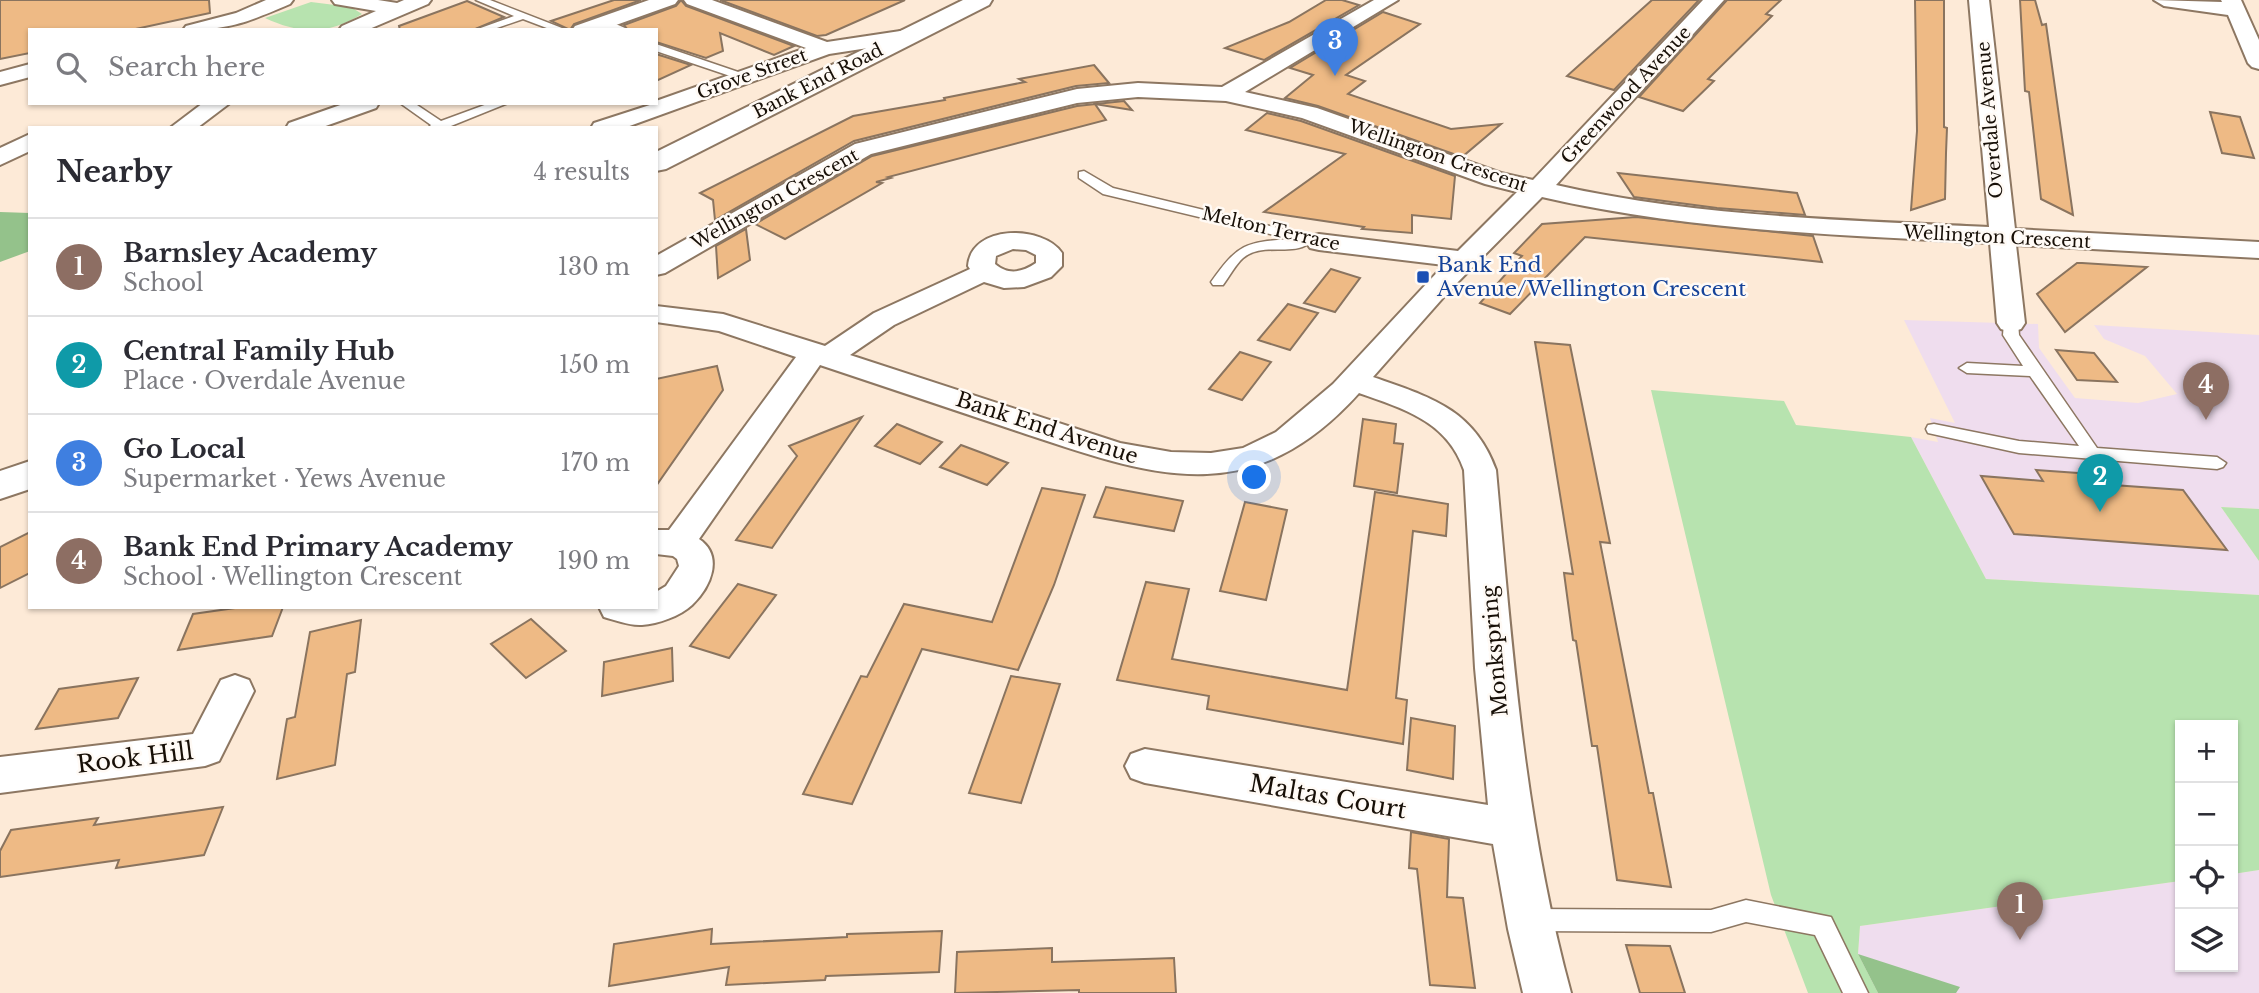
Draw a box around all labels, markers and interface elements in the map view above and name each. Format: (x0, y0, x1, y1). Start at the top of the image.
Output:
pin: 3 (1312, 18, 1358, 76)
street label: Greenwood Avenue (1556, 22, 1696, 168)
search box (28, 28, 658, 105)
street label: Bank End Road (749, 39, 887, 123)
street label: Overdale Avenue (1972, 41, 2008, 199)
street label: Grove Street (694, 44, 810, 104)
icon: search (52, 48, 90, 86)
text: Search here (108, 51, 265, 83)
street label: Wellington Crescent (1345, 115, 1531, 197)
street label: Wellington Crescent (687, 144, 863, 255)
text: Nearby (56, 153, 172, 190)
text: 4 results (534, 158, 630, 186)
street label: Melton Terrace (1200, 202, 1342, 256)
street label: Wellington Crescent (1902, 221, 2092, 253)
text: Barnsley Academy (123, 237, 377, 269)
place label: Bank End Avenue/Wellington Crescent (1436, 252, 1746, 302)
text: 1 (74, 253, 84, 281)
text: 130 m (558, 253, 630, 281)
text: School (123, 269, 204, 297)
marker: Bank End Avenue/Wellington Crescent (1415, 269, 1431, 285)
text: Central Family Hub (123, 335, 395, 367)
text: 2 (72, 351, 86, 379)
text: 150 m (559, 351, 630, 379)
pin: 4 (2183, 362, 2229, 420)
text: Place · Overdale Avenue (123, 367, 406, 395)
street label: Bank End Avenue (953, 386, 1141, 470)
text: Go Local (123, 433, 245, 465)
text: 3 (72, 449, 86, 477)
text: 170 m (560, 449, 630, 477)
pin: 2 (2077, 454, 2123, 512)
your location (1237, 460, 1271, 494)
text: Supermarket · Yews Avenue (123, 465, 446, 493)
text: Bank End Primary Academy (123, 531, 513, 563)
text: 4 (71, 547, 87, 575)
text: 190 m (557, 547, 630, 575)
text: School · Wellington Crescent (123, 563, 462, 591)
street label: Monkspring (1476, 584, 1514, 718)
map controls (2175, 720, 2238, 972)
button: + (2175, 720, 2238, 783)
street label: Rook Hill (75, 736, 195, 779)
street label: Maltas Court (1247, 768, 1409, 825)
button: − (2175, 783, 2238, 846)
button: locate (2175, 846, 2238, 909)
pin: 1 (1997, 882, 2043, 940)
button: layers (2175, 909, 2238, 972)

